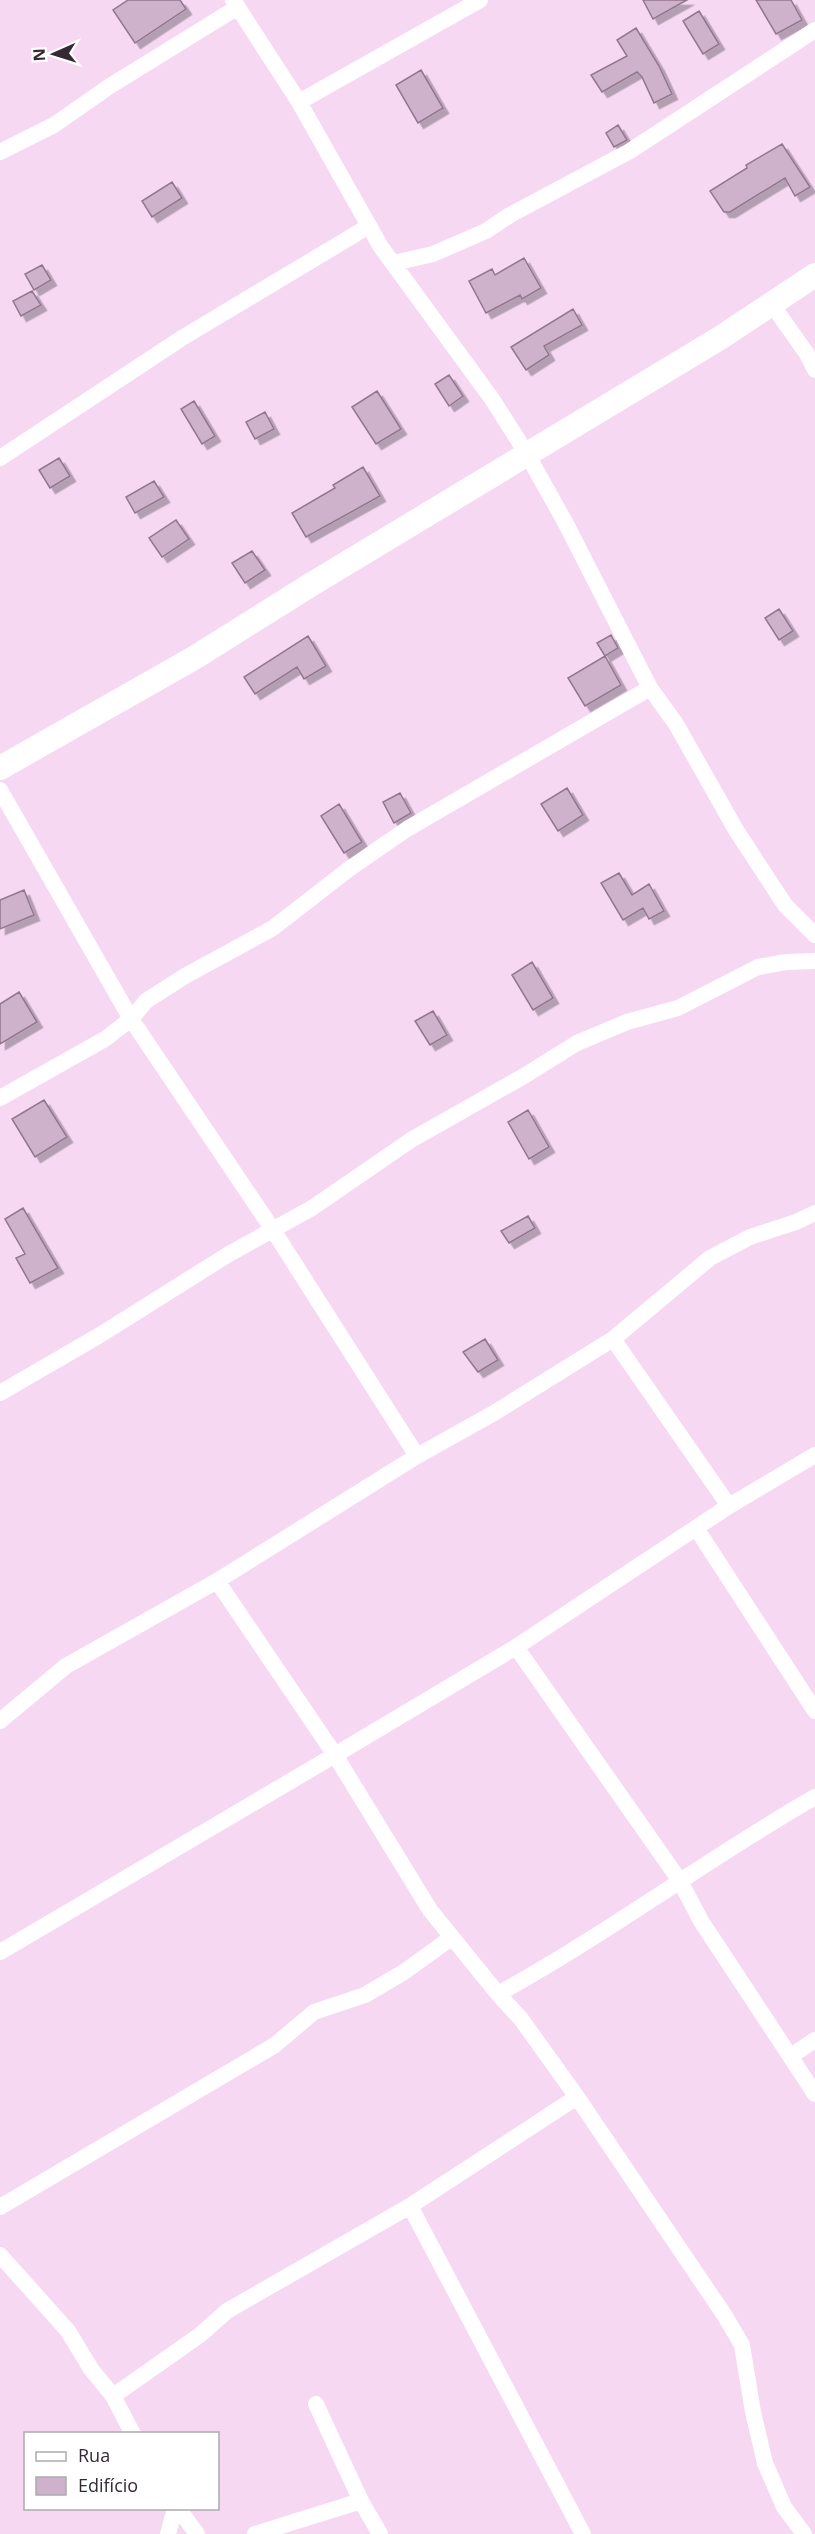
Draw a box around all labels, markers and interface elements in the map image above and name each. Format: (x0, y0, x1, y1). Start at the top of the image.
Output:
north arrow (24, 24, 84, 84)
text: N (28, 48, 50, 62)
legend (24, 2432, 219, 2510)
text: Rua (78, 2443, 110, 2467)
text: Edifício (78, 2473, 138, 2497)

